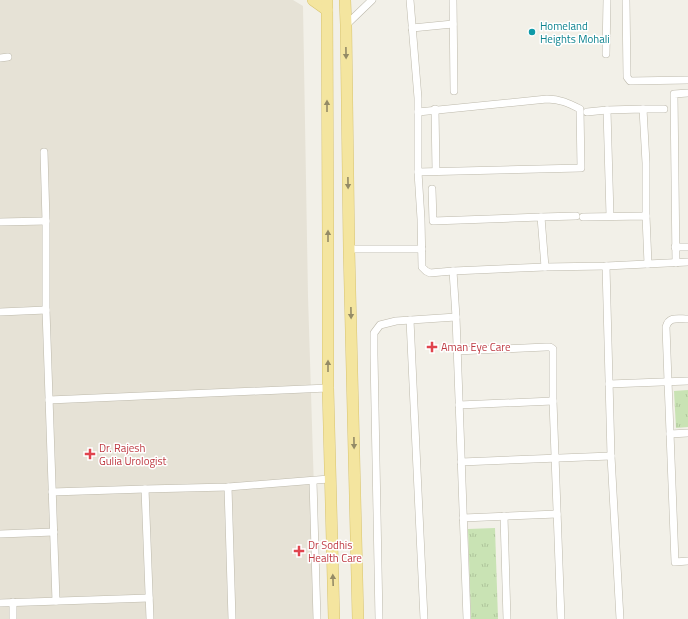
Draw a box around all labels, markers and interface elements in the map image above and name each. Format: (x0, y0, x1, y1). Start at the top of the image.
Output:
place label: Homeland Heights Mohali (540, 18, 610, 47)
marker: Homeland Heights Mohali (527, 27, 537, 37)
one-way arrow (343, 47, 350, 59)
one-way arrow (324, 99, 330, 112)
one-way arrow (345, 177, 352, 189)
one-way arrow (325, 229, 331, 242)
one-way arrow (348, 307, 354, 320)
place label: Aman Eye Care (441, 339, 511, 355)
marker: Aman Eye Care (426, 341, 438, 353)
one-way arrow (325, 359, 331, 372)
one-way arrow (351, 437, 357, 450)
place label: Dr. Rajesh Gulia Urologist (99, 440, 167, 469)
marker: Dr. Rajesh Gulia Urologist (84, 448, 96, 460)
place label: Dr Sodhis Health Care (308, 537, 362, 566)
marker: Dr Sodhis Health Care (293, 545, 305, 557)
one-way arrow (330, 573, 336, 586)

